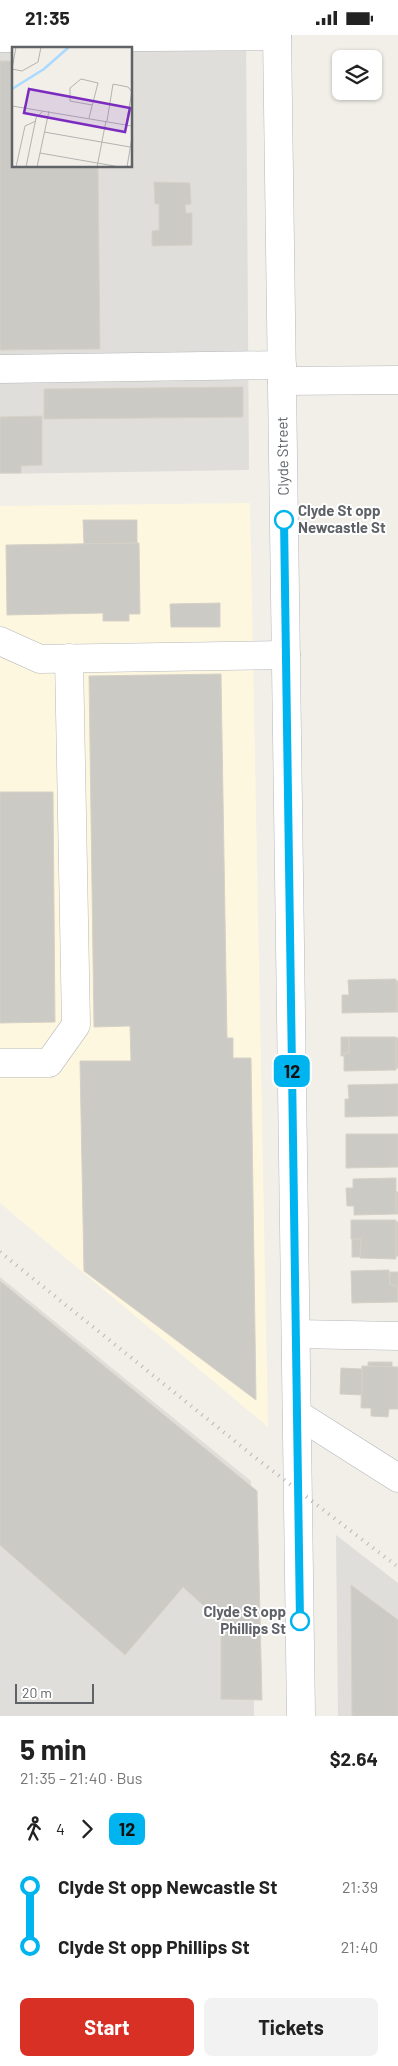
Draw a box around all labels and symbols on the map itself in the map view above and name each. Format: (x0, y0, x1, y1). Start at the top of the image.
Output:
inset map (12, 47, 132, 167)
street label: Clyde Street (272, 416, 292, 496)
place label: Clyde St opp Newcastle St (298, 501, 386, 536)
marker: Clyde St opp Newcastle St (274, 510, 294, 530)
line badge: 12 (270, 1055, 314, 1087)
place label: Clyde St opp Phillips St (203, 1602, 286, 1637)
marker: Clyde St opp Phillips St (290, 1611, 310, 1631)
scale bar (15, 1681, 94, 1704)

